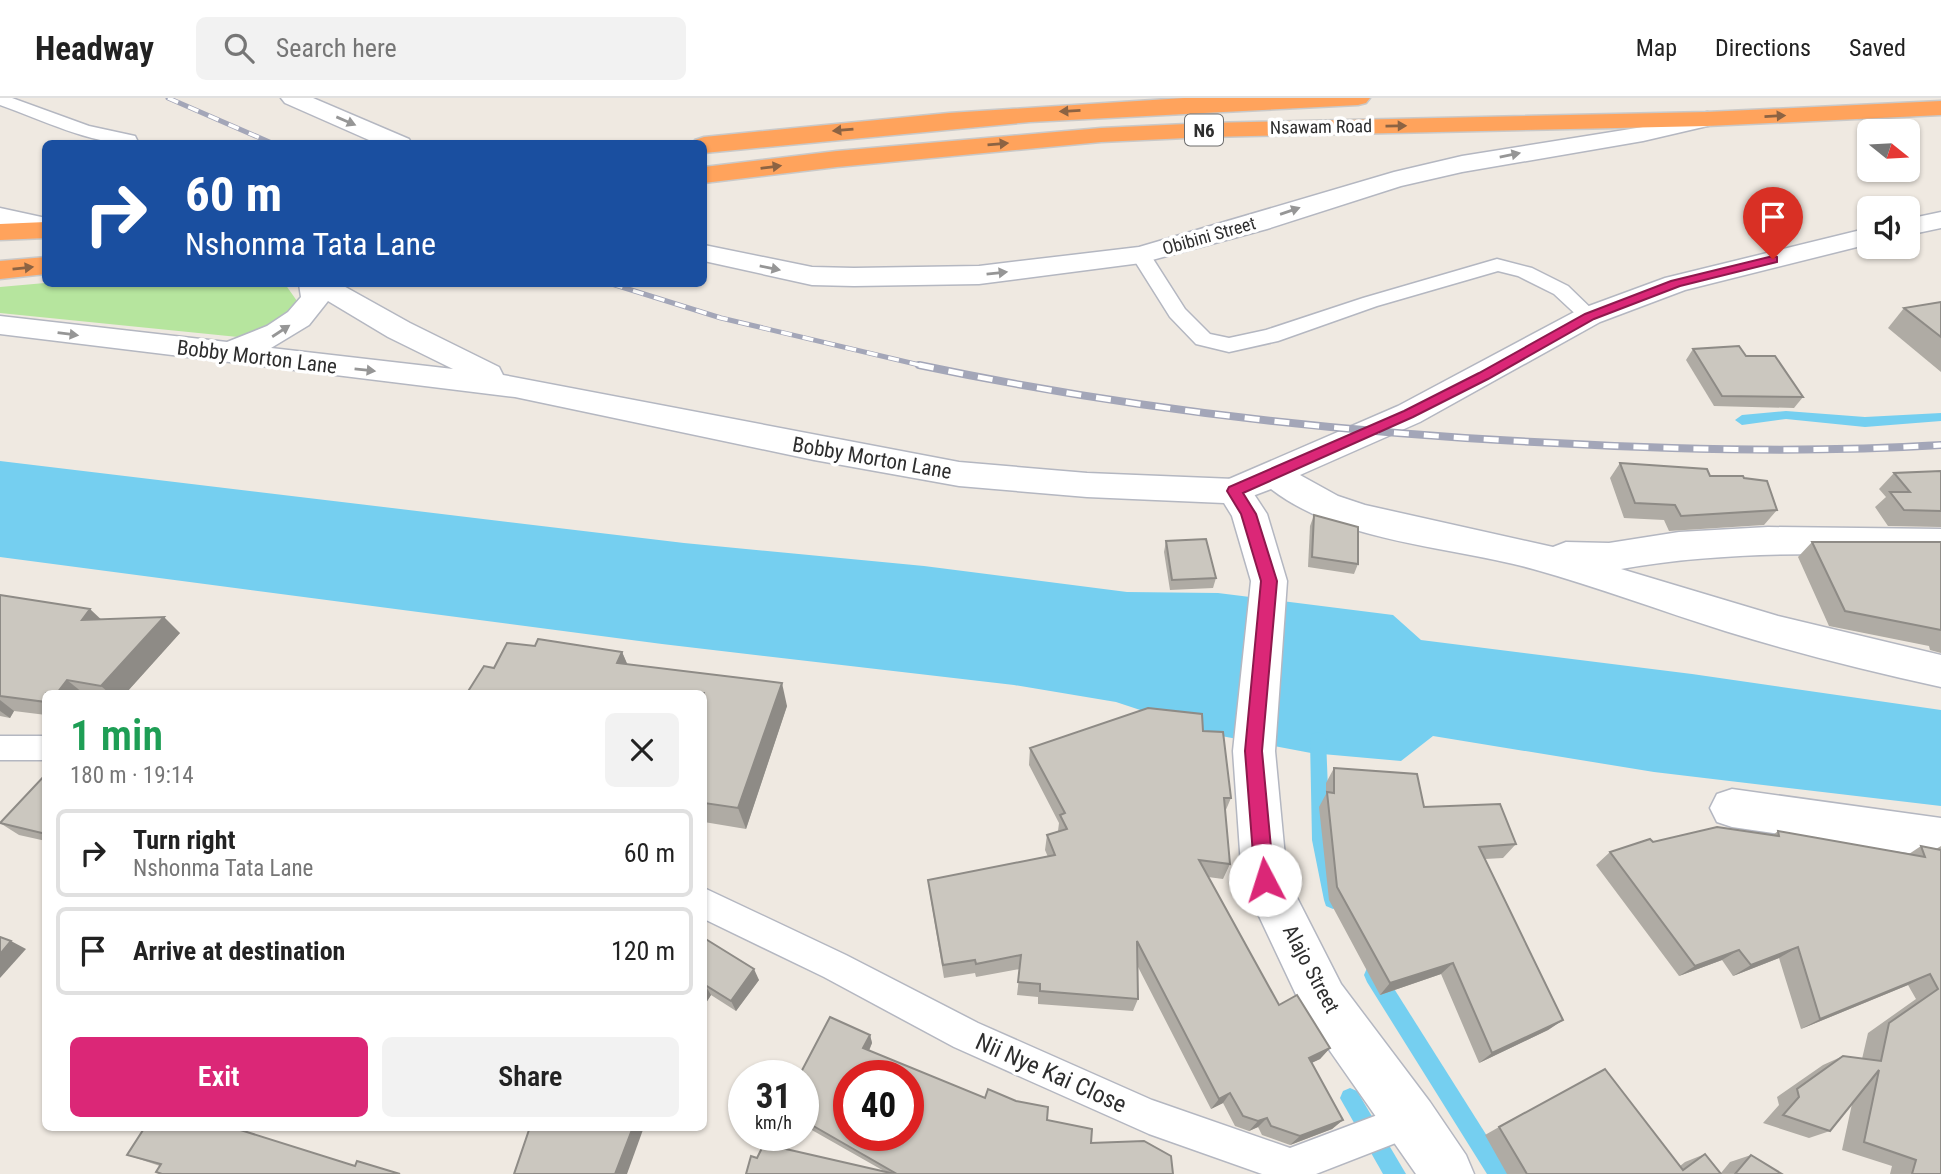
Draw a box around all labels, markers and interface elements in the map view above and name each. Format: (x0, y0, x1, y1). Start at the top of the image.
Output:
search box (196, 17, 686, 80)
text: Headway (35, 29, 154, 68)
icon: search (220, 29, 258, 67)
text: Search here (276, 33, 397, 63)
text: Map (1636, 34, 1677, 62)
text: Directions (1715, 34, 1811, 62)
text: Saved (1849, 34, 1906, 62)
one-way arrow (1059, 106, 1081, 117)
one-way arrow (1764, 110, 1786, 121)
road number: N6 (1185, 114, 1223, 146)
street label: Nsawam Road (1270, 115, 1372, 138)
one-way arrow (336, 116, 357, 127)
north arrow (1857, 119, 1920, 182)
map controls (1857, 119, 1920, 259)
one-way arrow (1385, 120, 1407, 131)
one-way arrow (832, 125, 854, 136)
one-way arrow (987, 138, 1009, 149)
one-way arrow (1499, 149, 1521, 160)
one-way arrow (760, 161, 782, 172)
text: 60 m (185, 166, 282, 223)
icon: right (70, 168, 161, 259)
pin (1743, 187, 1803, 259)
button: sound (1857, 196, 1920, 259)
icon: arrive (1754, 198, 1792, 236)
one-way arrow (1280, 206, 1301, 217)
street label: Obibini Street (1160, 212, 1258, 259)
text: Nshonma Tata Lane (185, 225, 436, 263)
one-way arrow (12, 262, 34, 273)
one-way arrow (759, 263, 781, 274)
one-way arrow (986, 267, 1008, 278)
one-way arrow (271, 324, 291, 337)
one-way arrow (57, 329, 79, 340)
street label: Bobby Morton Lane (176, 335, 339, 379)
one-way arrow (354, 365, 376, 376)
street label: Bobby Morton Lane (791, 432, 954, 484)
text: 1 min (70, 711, 163, 760)
button: close (605, 713, 679, 787)
text: 180 m · 19:14 (70, 762, 194, 789)
text: Turn right (133, 825, 235, 855)
icon: right (74, 834, 112, 872)
text: 60 m (624, 838, 675, 868)
position arrow (1228, 843, 1302, 917)
text: Nshonma Tata Lane (133, 855, 313, 882)
street label: Alajo Street (1278, 921, 1344, 1017)
icon: arrive (74, 932, 112, 970)
text: Arrive at destination (133, 936, 345, 966)
text: 120 m (611, 936, 675, 966)
street label: Nii Nye Kai Close (971, 1027, 1131, 1119)
button: Exit (70, 1037, 368, 1117)
button: Share (382, 1037, 679, 1117)
speed limit sign: 40 (833, 1060, 924, 1151)
text: 31 (756, 1076, 791, 1117)
text: km/h (755, 1112, 792, 1133)

